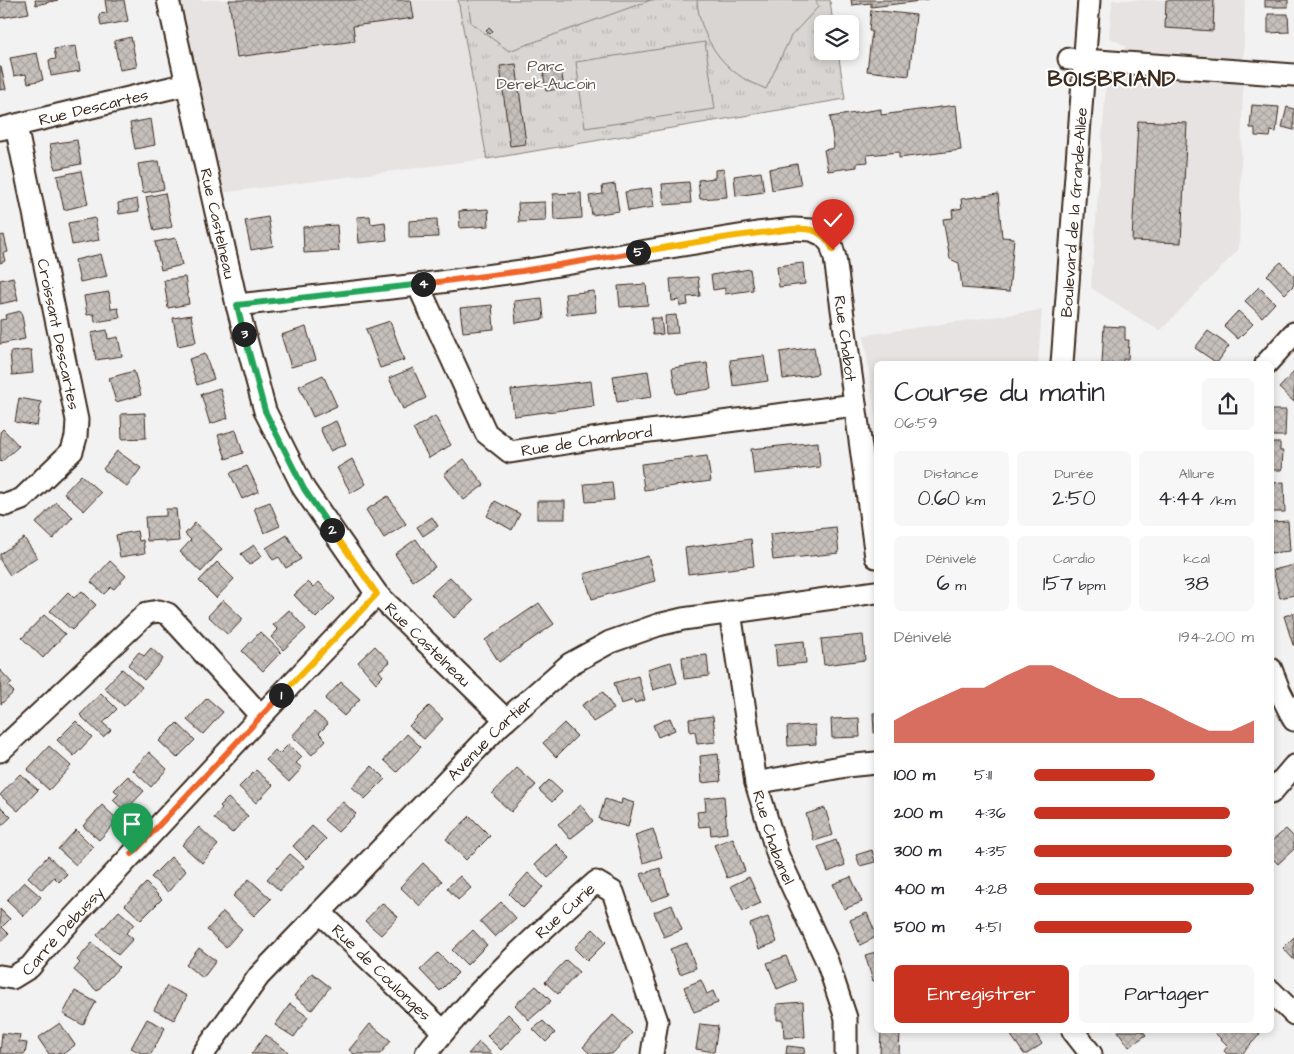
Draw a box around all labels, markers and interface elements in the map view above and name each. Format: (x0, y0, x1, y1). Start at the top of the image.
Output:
map controls (814, 15, 859, 60)
button: layers (814, 15, 859, 60)
park label: Parc Derek-Aucoin (496, 55, 596, 95)
district label: BOISBRIAND (1048, 65, 1177, 94)
street label: Rue Descartes (37, 84, 151, 131)
street label: Boulevard de la Grande-Allée (1055, 106, 1093, 318)
street label: Rue Castelneau (194, 166, 241, 281)
pin (812, 199, 854, 250)
icon: check (819, 206, 847, 234)
pin: 5 (626, 240, 650, 264)
text: 5 (634, 242, 643, 262)
street label: Croissant Descartes (31, 257, 85, 412)
pin: 4 (410, 272, 436, 296)
text: 4 (419, 274, 428, 294)
street label: Rue Chabot (828, 294, 862, 383)
pin: 3 (232, 322, 256, 346)
text: 3 (241, 324, 248, 344)
text: Course du matin (894, 373, 1105, 412)
button: share (1202, 378, 1254, 430)
text: 06:59 (894, 412, 937, 434)
street label: Rue de Chambord (519, 421, 654, 462)
text: Distance (924, 464, 979, 484)
text: Durée (1054, 464, 1094, 484)
text: Allure (1179, 464, 1215, 484)
text: 0.60 (917, 484, 960, 513)
text: 2:50 (1052, 484, 1096, 513)
text: 4:44 (1158, 484, 1204, 513)
text: km (960, 491, 985, 511)
text: /km (1204, 491, 1236, 511)
pin: 2 (320, 518, 344, 542)
text: 2 (328, 520, 337, 540)
text: Dénivelé (926, 549, 977, 569)
text: Cardio (1053, 549, 1095, 569)
text: kcal (1183, 549, 1210, 569)
text: 6 (936, 569, 950, 598)
text: 157 (1043, 569, 1073, 598)
text: 38 (1185, 569, 1209, 598)
text: m (950, 576, 966, 596)
text: bpm (1073, 576, 1105, 596)
street label: Rue Castelneau (380, 597, 475, 692)
text: Dénivelé (894, 626, 952, 648)
text: 194–200 m (1179, 626, 1254, 648)
pin: 1 (268, 682, 294, 708)
text: 1 (281, 685, 282, 705)
street label: Avenue Cartier (443, 691, 539, 786)
text: 100 m (894, 764, 935, 786)
text: 5:11 (974, 764, 992, 786)
street label: Rue Chabanel (747, 788, 800, 888)
text: 200 m (894, 802, 942, 824)
text: 4:36 (974, 802, 1006, 824)
pin (111, 803, 153, 854)
icon: arrive (118, 810, 146, 838)
text: 300 m (894, 840, 941, 862)
text: 4:35 (974, 840, 1007, 862)
street label: Rue Curie (530, 878, 600, 944)
text: 400 m (894, 878, 944, 900)
text: 4:28 (974, 878, 1007, 900)
street label: Carré Debussy (18, 882, 110, 981)
text: 500 m (894, 916, 944, 938)
text: 4:51 (974, 916, 1001, 938)
street label: Rue de Coulonges (326, 919, 436, 1026)
button: Enregistrer (894, 965, 1069, 1023)
button: Partager (1079, 965, 1254, 1023)

